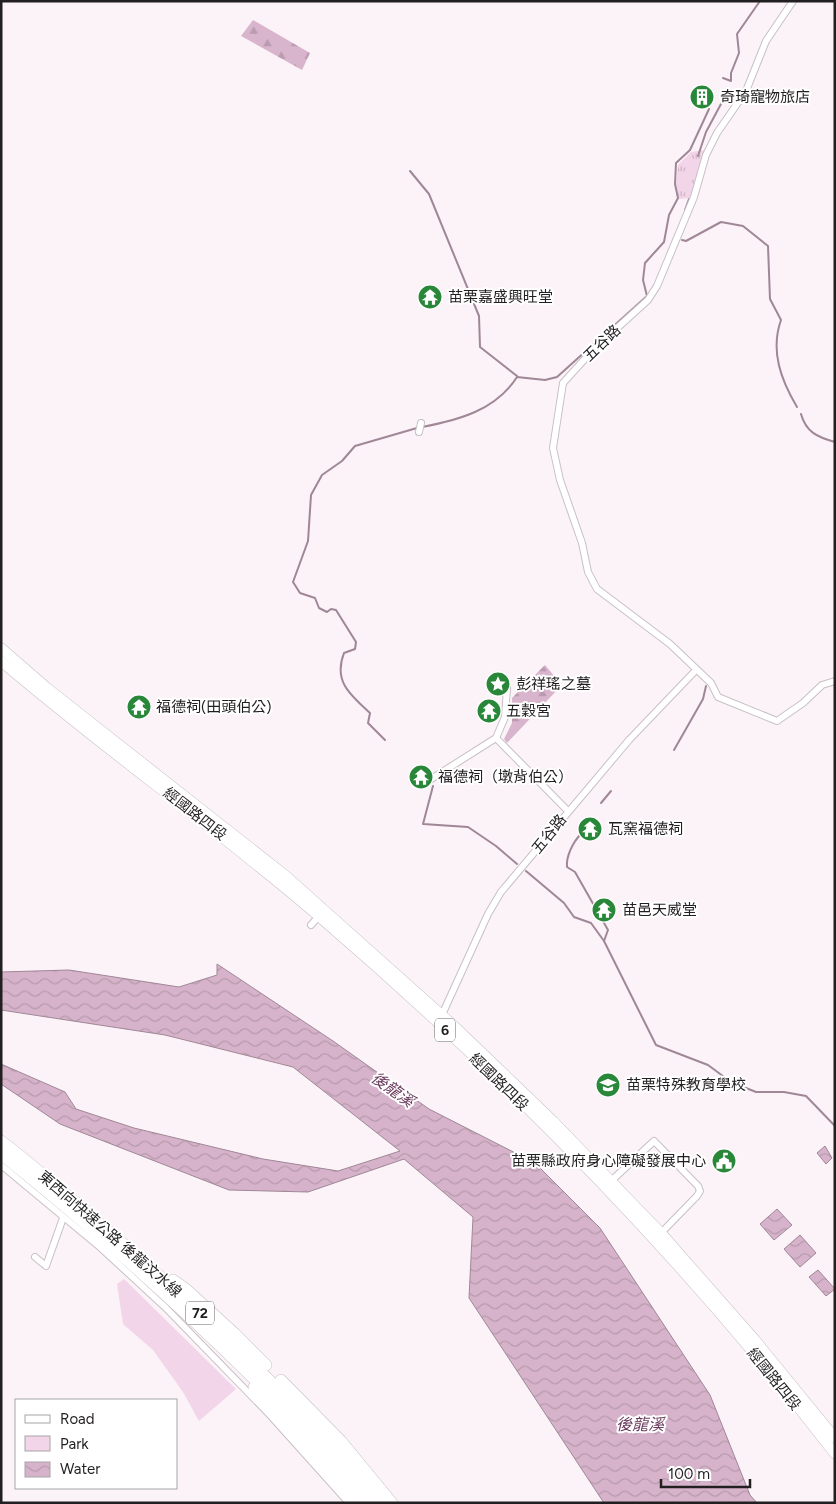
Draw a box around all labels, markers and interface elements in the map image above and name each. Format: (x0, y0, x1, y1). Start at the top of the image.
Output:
building icon: 奇琦寵物旅店 (689, 84, 715, 110)
place label: 奇琦寵物旅店 (720, 88, 810, 106)
temple icon: 苗栗嘉盛興旺堂 (417, 284, 443, 310)
place label: 苗栗嘉盛興旺堂 (448, 288, 553, 306)
street label: 五谷路 (580, 321, 624, 365)
place icon: 彭祥瑤之墓 (485, 671, 511, 697)
place label: 彭祥瑤之墓 (516, 675, 591, 693)
temple icon: 福德祠(田頭伯公) (126, 694, 152, 720)
place label: 福德祠(田頭伯公) (156, 698, 272, 716)
temple icon: 五穀宮 (476, 698, 502, 724)
place label: 五穀宮 (506, 702, 551, 720)
temple icon: 福德祠（墩背伯公） (408, 764, 434, 790)
place label: 福德祠（墩背伯公） (438, 768, 573, 786)
street label: 經國路四段 (160, 784, 230, 844)
street label: 五谷路 (528, 811, 570, 857)
temple icon: 瓦窯福德祠 (577, 816, 603, 842)
place label: 瓦窯福德祠 (608, 820, 683, 838)
temple icon: 苗邑天威堂 (591, 897, 617, 923)
place label: 苗邑天威堂 (622, 901, 697, 919)
road number: 6 (435, 1018, 455, 1042)
street label: 經國路四段 (466, 1049, 532, 1115)
water label: 後龍溪 (368, 1068, 419, 1112)
school or university icon: 苗栗特殊教育學校 (595, 1072, 621, 1098)
place label: 苗栗特殊教育學校 (626, 1076, 746, 1094)
public building icon: 苗栗縣政府身心障礙發展中心 (711, 1148, 737, 1174)
place label: 苗栗縣政府身心障礙發展中心 (511, 1152, 706, 1170)
street label: 東西向快速公路 後龍汶水線 (35, 1167, 185, 1301)
road number: 72 (186, 1302, 214, 1325)
street label: 經國路四段 (743, 1344, 805, 1414)
legend (15, 1399, 178, 1489)
text: Road (60, 1410, 95, 1428)
water label: 後龍溪 (616, 1415, 666, 1434)
text: Park (60, 1435, 89, 1453)
scale bar (661, 1456, 750, 1488)
text: Water (60, 1460, 100, 1478)
text: 100 m (668, 1465, 710, 1483)

